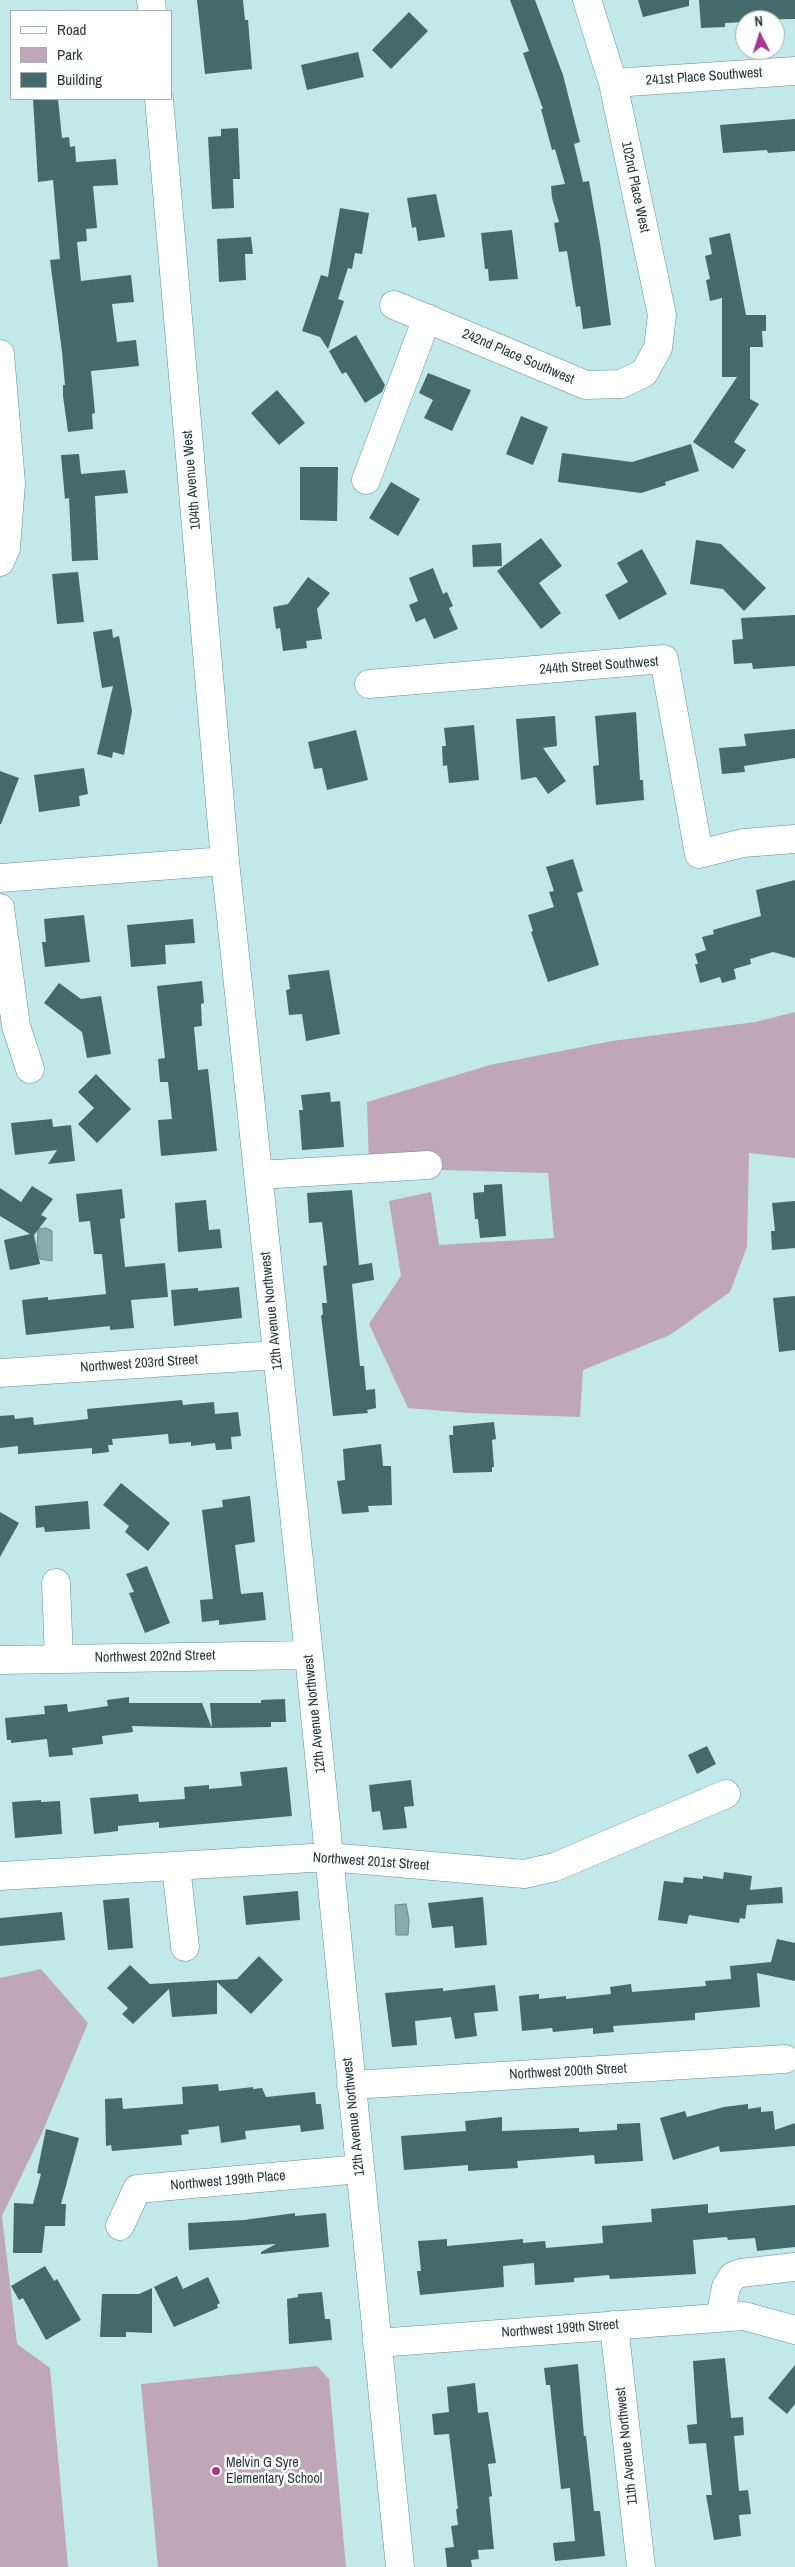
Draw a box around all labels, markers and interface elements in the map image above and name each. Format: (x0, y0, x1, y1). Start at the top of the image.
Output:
legend (10, 10, 172, 100)
north arrow (735, 10, 785, 60)
text: N (754, 12, 764, 30)
text: Road (57, 19, 86, 40)
text: Park (57, 44, 82, 65)
street label: 241st Place Southwest (645, 65, 763, 89)
text: Building (57, 69, 102, 90)
street label: 102nd Place West (617, 140, 653, 234)
street label: 242nd Place Southwest (459, 326, 577, 388)
street label: 104th Avenue West (179, 430, 205, 530)
street label: 244th Street Southwest (539, 653, 659, 679)
street label: 12th Avenue Northwest (257, 1251, 287, 1371)
street label: Northwest 203rd Street (80, 1352, 198, 1376)
street label: Northwest 202nd Street (95, 1648, 215, 1666)
street label: 12th Avenue Northwest (300, 1654, 330, 1774)
street label: Northwest 201st Street (312, 1850, 430, 1874)
street label: 12th Avenue Northwest (339, 2057, 369, 2177)
street label: Northwest 200th Street (509, 2061, 627, 2083)
street label: Northwest 199th Place (170, 2168, 286, 2194)
street label: Northwest 199th Street (501, 2317, 619, 2341)
street label: 11th Avenue Northwest (612, 2386, 642, 2506)
place label: Melvin G Syre Elementary School (226, 2455, 322, 2488)
marker: Melvin G Syre Elementary School (210, 2465, 222, 2477)

